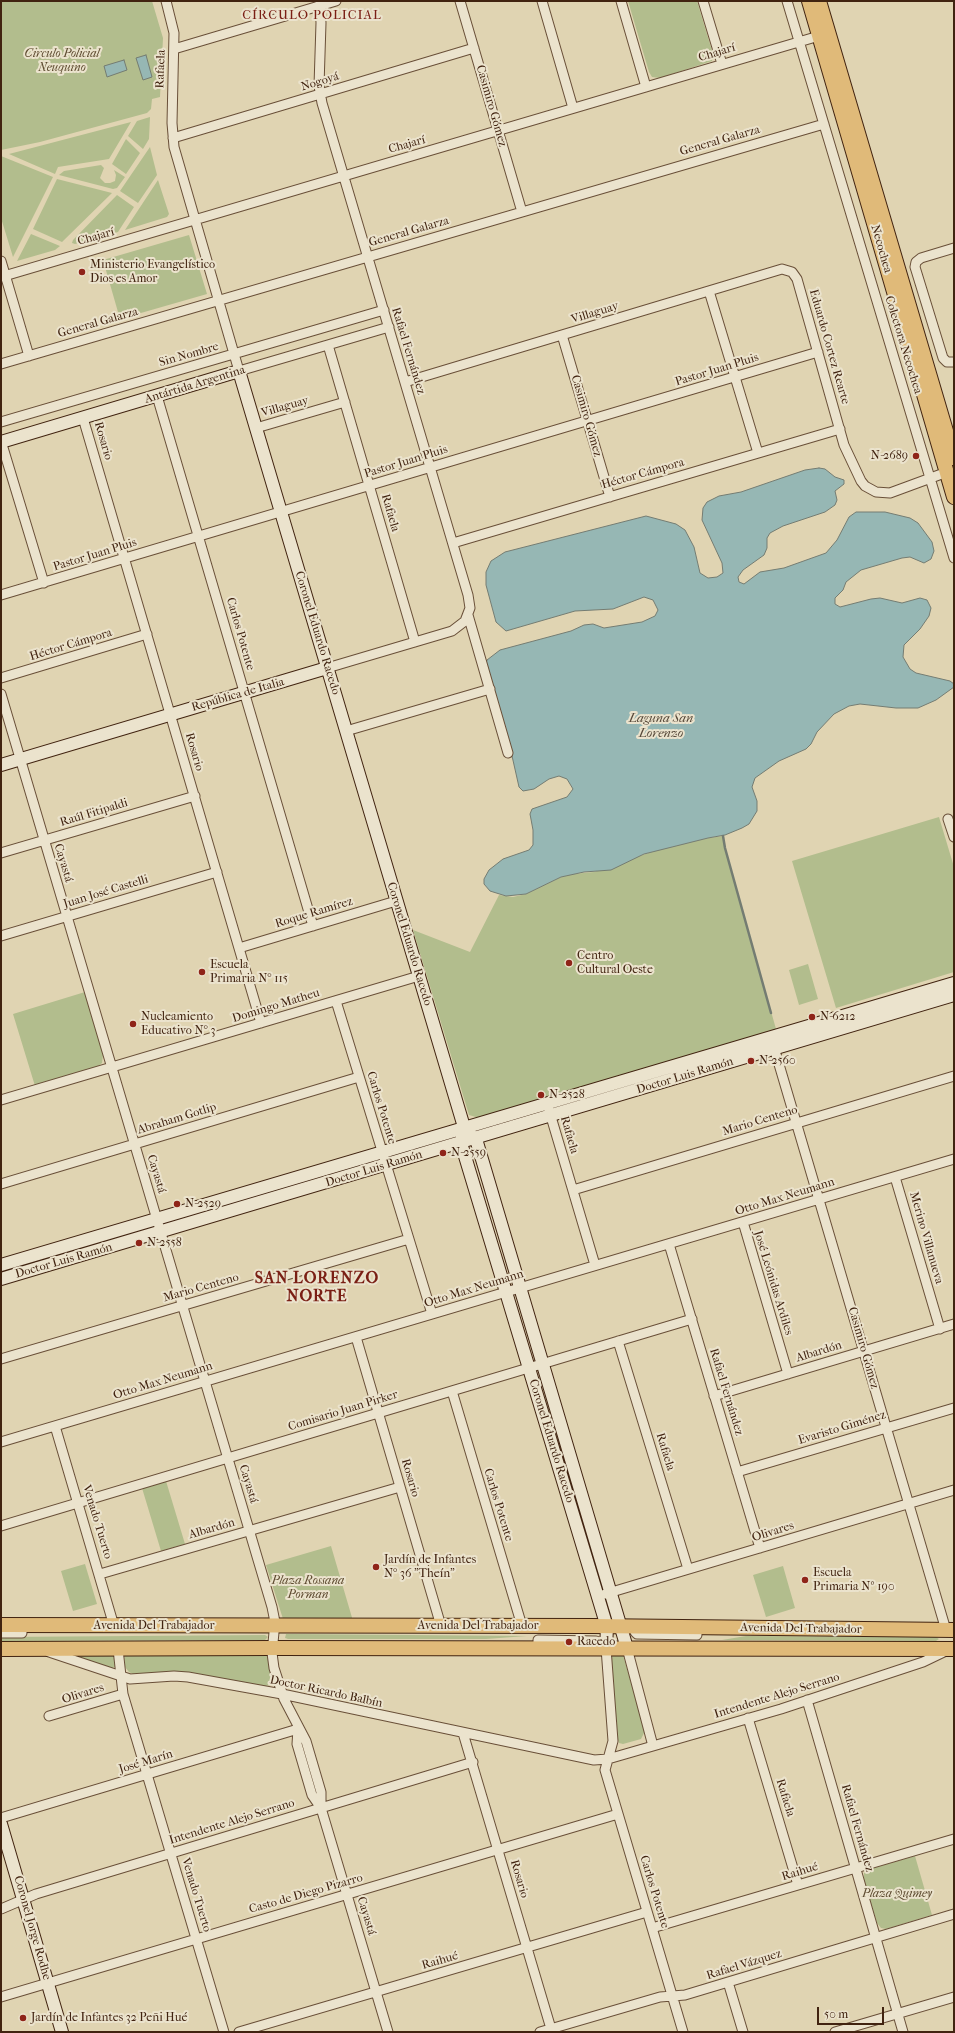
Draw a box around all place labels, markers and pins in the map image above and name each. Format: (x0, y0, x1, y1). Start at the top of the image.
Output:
place label: Ministerio Evangelístico Dios es Amor (90, 258, 215, 286)
marker: Ministerio Evangelístico Dios es Amor (77, 267, 87, 277)
place label: N-2689 (871, 449, 908, 463)
marker: N-2689 (911, 451, 921, 461)
place label: Centro Cultural Oeste (577, 949, 653, 977)
place label: Escuela Primaria N° 115 (210, 958, 288, 986)
marker: Centro Cultural Oeste (564, 958, 574, 968)
marker: Escuela Primaria N° 115 (197, 967, 207, 977)
place label: Nucleamiento Educativo N° 3 (141, 1010, 215, 1038)
place label: N-6212 (820, 1010, 855, 1024)
marker: N-6212 (807, 1012, 817, 1022)
marker: Nucleamiento Educativo N° 3 (128, 1019, 138, 1029)
place label: N-2560 (759, 1054, 796, 1068)
marker: N-2560 (746, 1056, 756, 1066)
place label: N-2528 (549, 1088, 585, 1102)
marker: N-2528 (536, 1090, 546, 1100)
place label: N-2559 (451, 1146, 486, 1160)
marker: N-2559 (438, 1148, 448, 1158)
place label: N-2529 (185, 1197, 221, 1211)
marker: N-2529 (172, 1199, 182, 1209)
place label: N-2558 (147, 1236, 182, 1250)
marker: N-2558 (134, 1238, 144, 1248)
place label: Jardín de Infantes N° 36 "Theín" (384, 1553, 476, 1581)
marker: Jardín de Infantes N° 36 "Theín" (371, 1562, 381, 1572)
place label: Escuela Primaria Nº 190 (813, 1566, 895, 1594)
marker: Escuela Primaria Nº 190 (800, 1575, 810, 1585)
place label: Racedo (577, 1635, 615, 1649)
marker: Racedo (564, 1637, 574, 1647)
place label: Jardín de Infantes 32 Peñi Hué (31, 2011, 187, 2025)
marker: Jardín de Infantes 32 Peñi Hué (18, 2013, 28, 2023)

